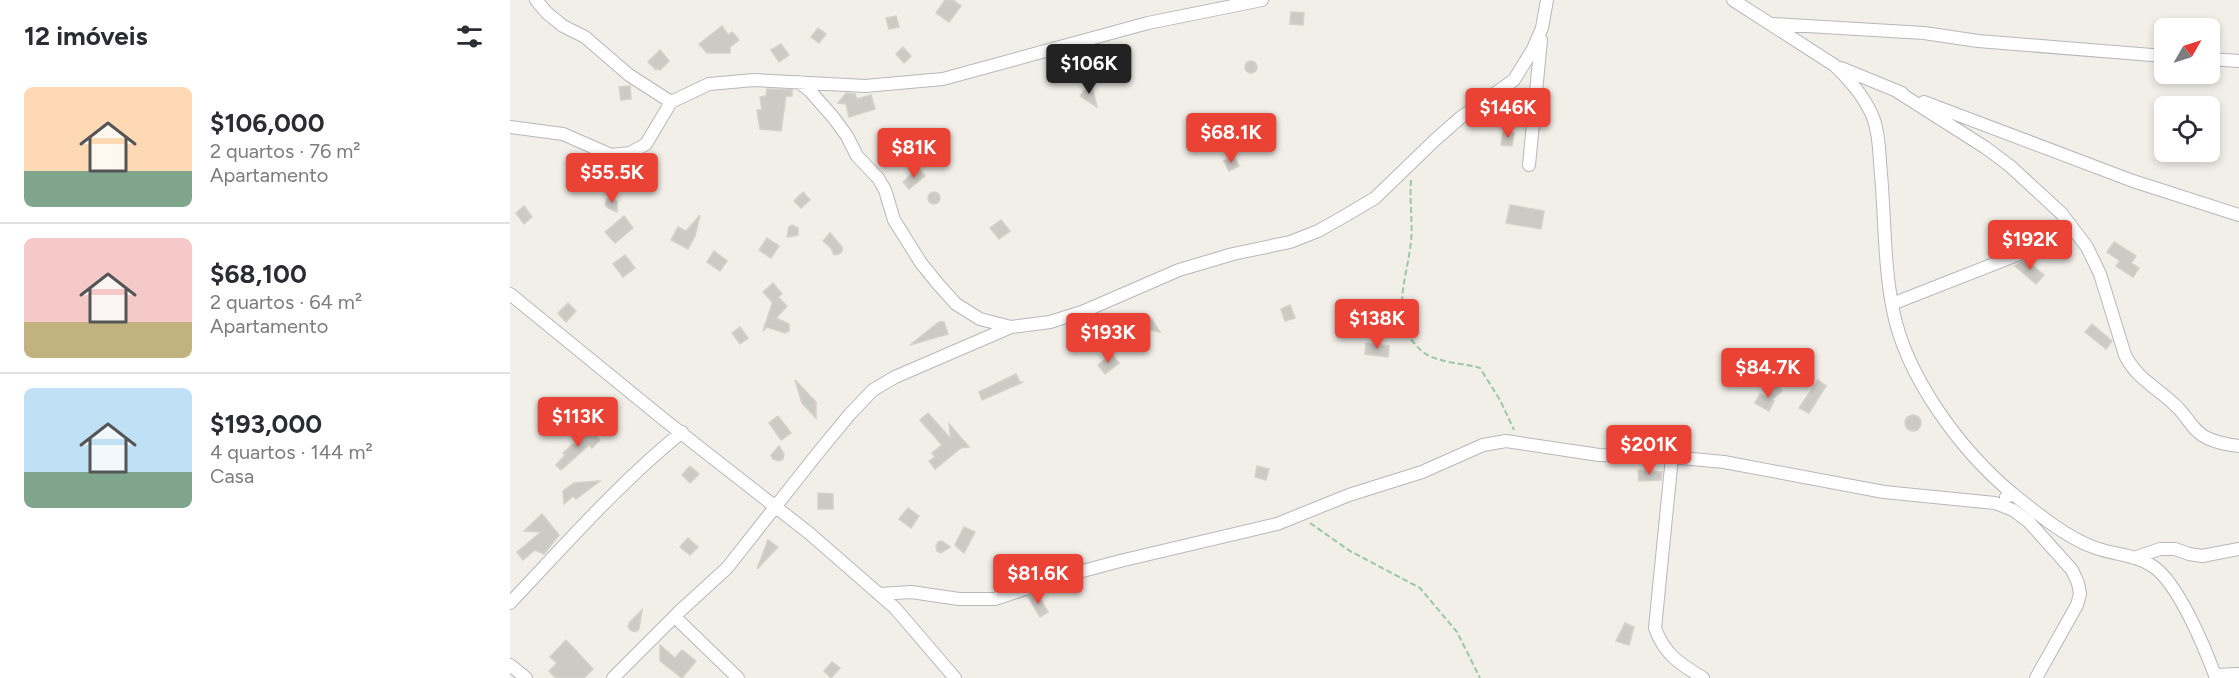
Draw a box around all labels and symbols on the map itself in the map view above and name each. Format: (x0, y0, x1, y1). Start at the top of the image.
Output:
north arrow (2154, 18, 2220, 84)
pin: $106K (1047, 44, 1131, 95)
pin: $146K (1466, 88, 1550, 139)
pin: $68.1K (1182, 113, 1280, 164)
pin: $81K (878, 128, 950, 179)
pin: $55.5K (563, 153, 661, 204)
pin: $192K (1988, 220, 2072, 271)
pin: $138K (1335, 299, 1419, 350)
pin: $193K (1066, 313, 1150, 364)
pin: $84.7K (1719, 348, 1817, 399)
pin: $113K (536, 397, 620, 448)
pin: $201K (1607, 425, 1691, 476)
pin: $81.6K (989, 554, 1087, 605)

